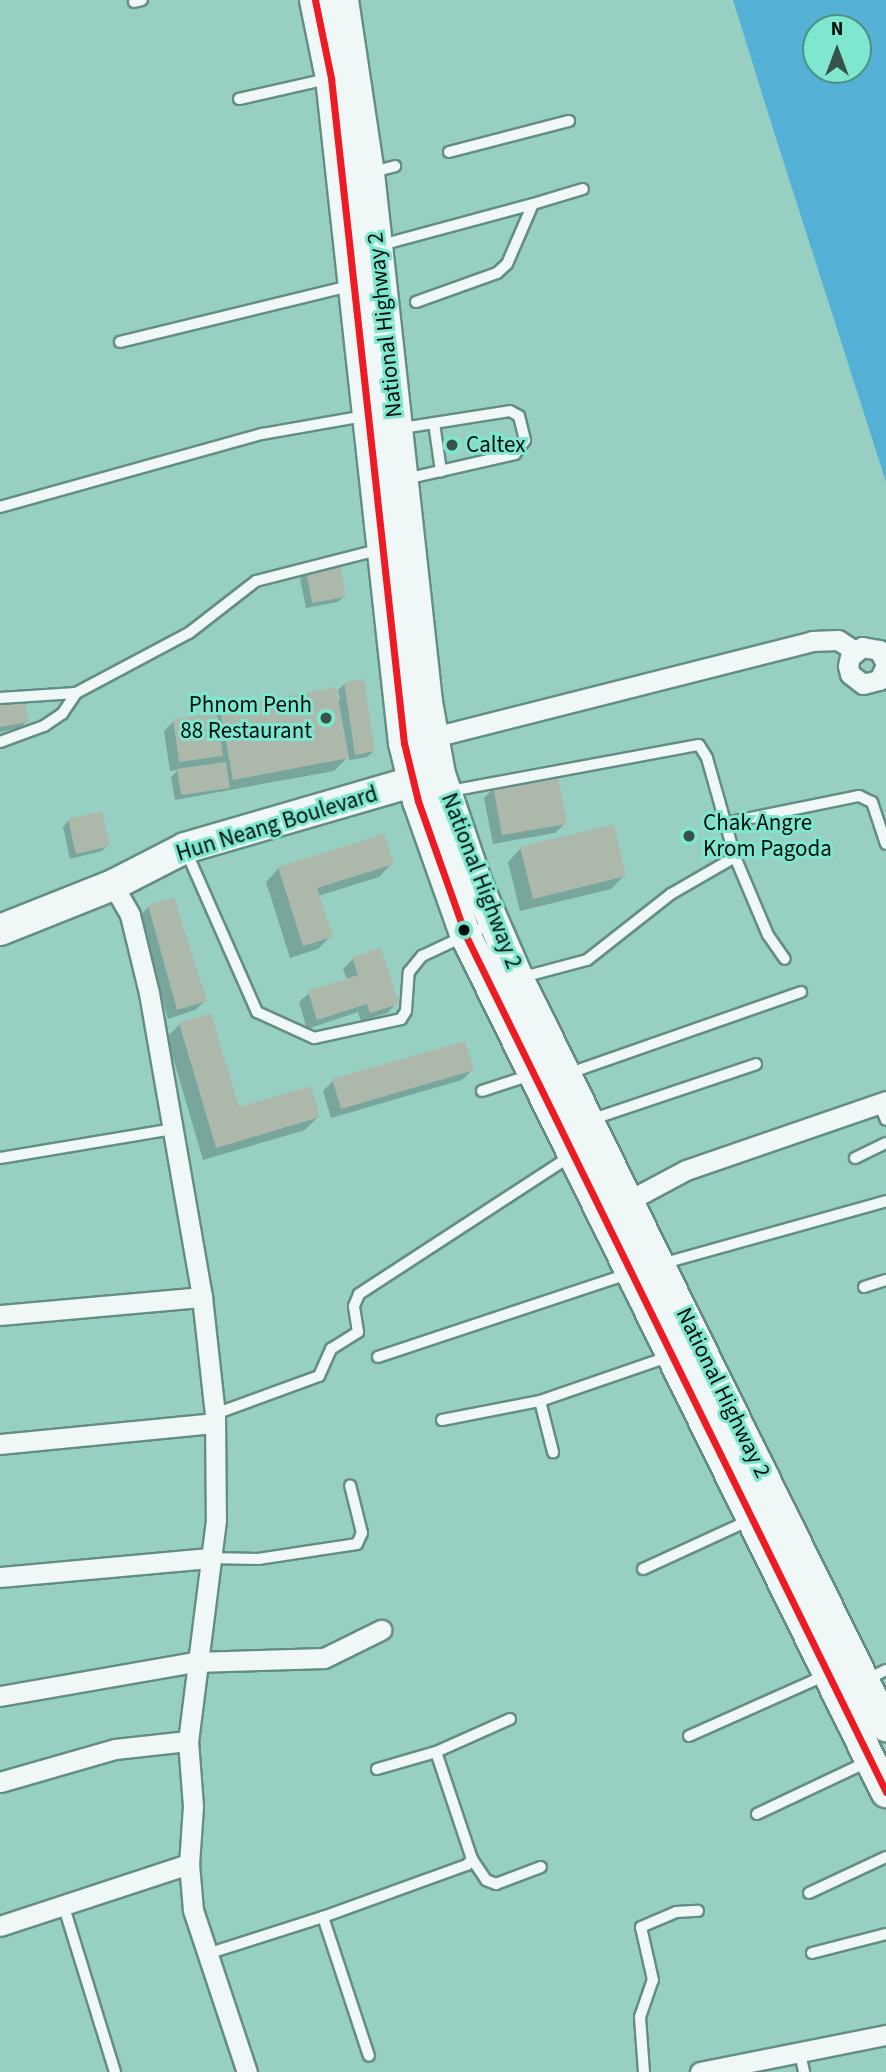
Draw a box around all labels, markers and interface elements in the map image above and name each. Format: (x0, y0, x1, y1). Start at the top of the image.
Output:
north arrow (802, 14, 872, 84)
text: N (831, 16, 843, 43)
street label: National Highway 2 (362, 231, 408, 419)
place label: Caltex (466, 431, 526, 459)
marker: Caltex (444, 437, 460, 453)
place label: Phnom Penh 88 Restaurant (180, 691, 312, 745)
marker: Phnom Penh 88 Restaurant (318, 710, 334, 726)
street label: Hun Neang Boulevard (173, 780, 381, 868)
street label: National Highway 2 (435, 789, 527, 973)
place label: Chak Angre Krom Pagoda (703, 809, 832, 863)
marker: Chak Angre Krom Pagoda (681, 828, 697, 844)
unlabelled marker (457, 923, 471, 937)
street label: National Highway 2 (670, 1303, 776, 1483)

